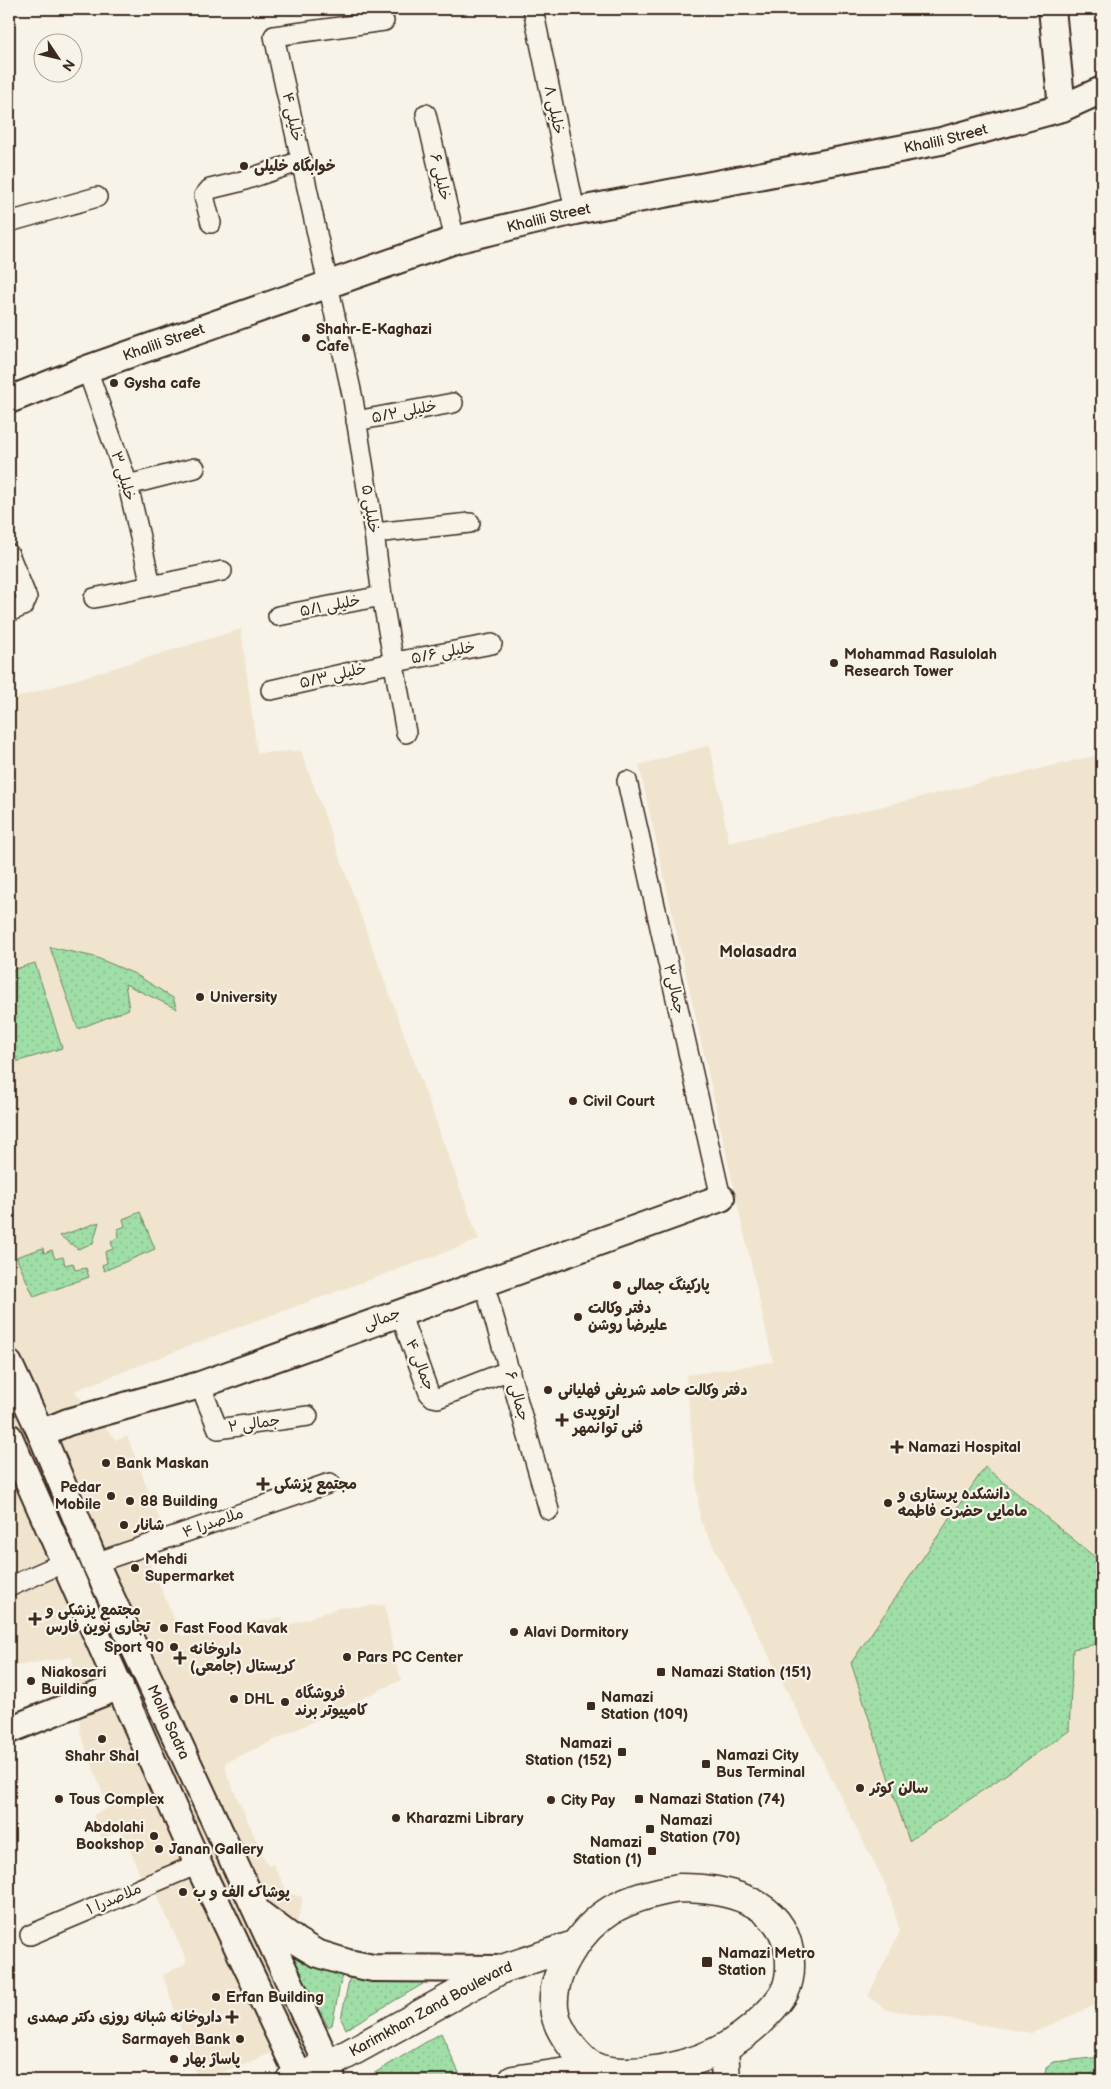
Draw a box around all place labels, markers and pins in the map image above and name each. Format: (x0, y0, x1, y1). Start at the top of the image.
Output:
place label: خوابگاه خلیلی (254, 156, 336, 176)
marker: خوابگاه خلیلی (238, 160, 250, 172)
place label: Shahr-E-Kaghazi Cafe (316, 320, 432, 356)
marker: Shahr-E-Kaghazi Cafe (300, 332, 312, 344)
place label: Gysha cafe (124, 374, 201, 393)
marker: Gysha cafe (108, 377, 120, 389)
place label: Mohammad Rasulolah Research Tower (844, 645, 997, 681)
marker: Mohammad Rasulolah Research Tower (828, 657, 840, 669)
place label: University (210, 988, 277, 1007)
marker: University (194, 991, 206, 1003)
place label: Civil Court (583, 1092, 655, 1111)
marker: Civil Court (567, 1095, 579, 1107)
place label: پارکینگ جمالی (627, 1276, 710, 1295)
marker: پارکینگ جمالی (611, 1279, 623, 1291)
place label: دفتر وکالت علیرضا روشن (588, 1299, 667, 1335)
marker: دفتر وکالت علیرضا روشن (572, 1311, 584, 1323)
place label: دفتر وکالت حامد شریفی فهلیانی (558, 1381, 747, 1400)
marker: دفتر وکالت حامد شریفی فهلیانی (542, 1384, 554, 1396)
place label: ارتوپدی فنی توانمهر (571, 1402, 643, 1438)
marker: ارتوپدی فنی توانمهر (555, 1413, 569, 1427)
place label: Namazi Hospital (908, 1438, 1021, 1457)
marker: Namazi Hospital (890, 1440, 904, 1454)
place label: Bank Maskan (116, 1454, 209, 1473)
marker: Bank Maskan (100, 1457, 112, 1469)
place label: مجتمع پزشکی (274, 1475, 357, 1495)
marker: مجتمع پزشکی (256, 1477, 270, 1491)
place label: Pedar Mobile (55, 1478, 102, 1514)
place label: دانشکده پرستاری و مامایی حضرت فاطمه (897, 1485, 1027, 1521)
marker: Pedar Mobile (105, 1490, 117, 1502)
place label: 88 Building (140, 1492, 218, 1511)
marker: 88 Building (124, 1495, 136, 1507)
marker: دانشکده پرستاری و مامایی حضرت فاطمه (882, 1497, 894, 1509)
place label: شانار (133, 1516, 164, 1535)
marker: شانار (118, 1519, 130, 1531)
place label: Mehdi Supermarket (145, 1550, 234, 1586)
marker: Mehdi Supermarket (129, 1562, 141, 1574)
place label: مجتمع پزشکی و تجاری نوین فارس (45, 1601, 151, 1637)
marker: مجتمع پزشکی و تجاری نوین فارس (28, 1612, 42, 1626)
place label: Fast Food Kavak (174, 1619, 288, 1638)
marker: Fast Food Kavak (158, 1622, 170, 1634)
place label: Alavi Dormitory (523, 1623, 628, 1642)
marker: Alavi Dormitory (508, 1626, 520, 1638)
place label: Sport 90 (104, 1638, 164, 1657)
place label: داروخانه کریستال (جامعی) (190, 1640, 296, 1676)
marker: Sport 90 (168, 1641, 180, 1653)
place label: Pars PC Center (357, 1648, 464, 1667)
marker: Pars PC Center (341, 1651, 353, 1663)
marker: داروخانه کریستال (جامعی) (174, 1652, 186, 1664)
place label: Niakosari Building (41, 1663, 106, 1699)
place label: Namazi Station (151) (671, 1663, 811, 1682)
marker: Namazi Station (151) (655, 1666, 667, 1678)
marker: Niakosari Building (25, 1675, 37, 1687)
place label: فروشگاه کامپیوتر برند (295, 1683, 368, 1720)
place label: Namazi Station (109) (601, 1688, 688, 1724)
place label: DHL (244, 1690, 275, 1709)
marker: DHL (228, 1693, 240, 1705)
marker: فروشگاه کامپیوتر برند (279, 1696, 291, 1708)
marker: Namazi Station (109) (585, 1700, 597, 1712)
marker: Shahr Shal (96, 1733, 108, 1745)
place label: Namazi Station (152) (525, 1734, 612, 1770)
marker: Namazi Station (152) (616, 1746, 628, 1758)
place label: Namazi City Bus Terminal (716, 1746, 805, 1782)
place label: Shahr Shal (65, 1747, 139, 1766)
marker: Namazi City Bus Terminal (700, 1758, 712, 1770)
place label: سالن کوثر (868, 1779, 929, 1798)
marker: سالن کوثر (854, 1782, 866, 1794)
place label: Tous Complex (69, 1790, 164, 1809)
place label: Namazi Station (74) (649, 1790, 785, 1809)
place label: City Pay (561, 1791, 615, 1810)
marker: Tous Complex (53, 1793, 65, 1805)
marker: Namazi Station (74) (633, 1793, 645, 1805)
marker: City Pay (545, 1794, 557, 1806)
place label: Kharazmi Library (406, 1809, 524, 1828)
place label: Namazi Station (70) (660, 1811, 740, 1847)
marker: Kharazmi Library (390, 1812, 402, 1824)
place label: Abdolahi Bookshop (76, 1818, 144, 1854)
marker: Namazi Station (70) (644, 1823, 656, 1835)
marker: Abdolahi Bookshop (148, 1830, 160, 1842)
place label: Namazi Station (1) (573, 1833, 642, 1869)
place label: Janan Gallery (169, 1840, 264, 1859)
marker: Janan Gallery (153, 1843, 165, 1855)
marker: Namazi Station (1) (646, 1845, 658, 1857)
place label: پوشاک الف و ب (193, 1883, 290, 1902)
marker: پوشاک الف و ب (177, 1886, 189, 1898)
place label: Namazi Metro Station (718, 1944, 816, 1980)
marker: Namazi Metro Station (700, 1955, 714, 1969)
place label: Erfan Building (226, 1988, 324, 2007)
marker: Erfan Building (210, 1991, 222, 2003)
place label: داروخانه شبانه روزی دکتر صمدی (27, 2008, 222, 2027)
marker: داروخانه شبانه روزی دکتر صمدی (226, 2011, 238, 2023)
place label: Sarmayeh Bank (122, 2030, 230, 2049)
marker: Sarmayeh Bank (234, 2033, 246, 2045)
place label: پاساژ بهار (182, 2050, 241, 2069)
marker: پاساژ بهار (168, 2053, 180, 2065)

